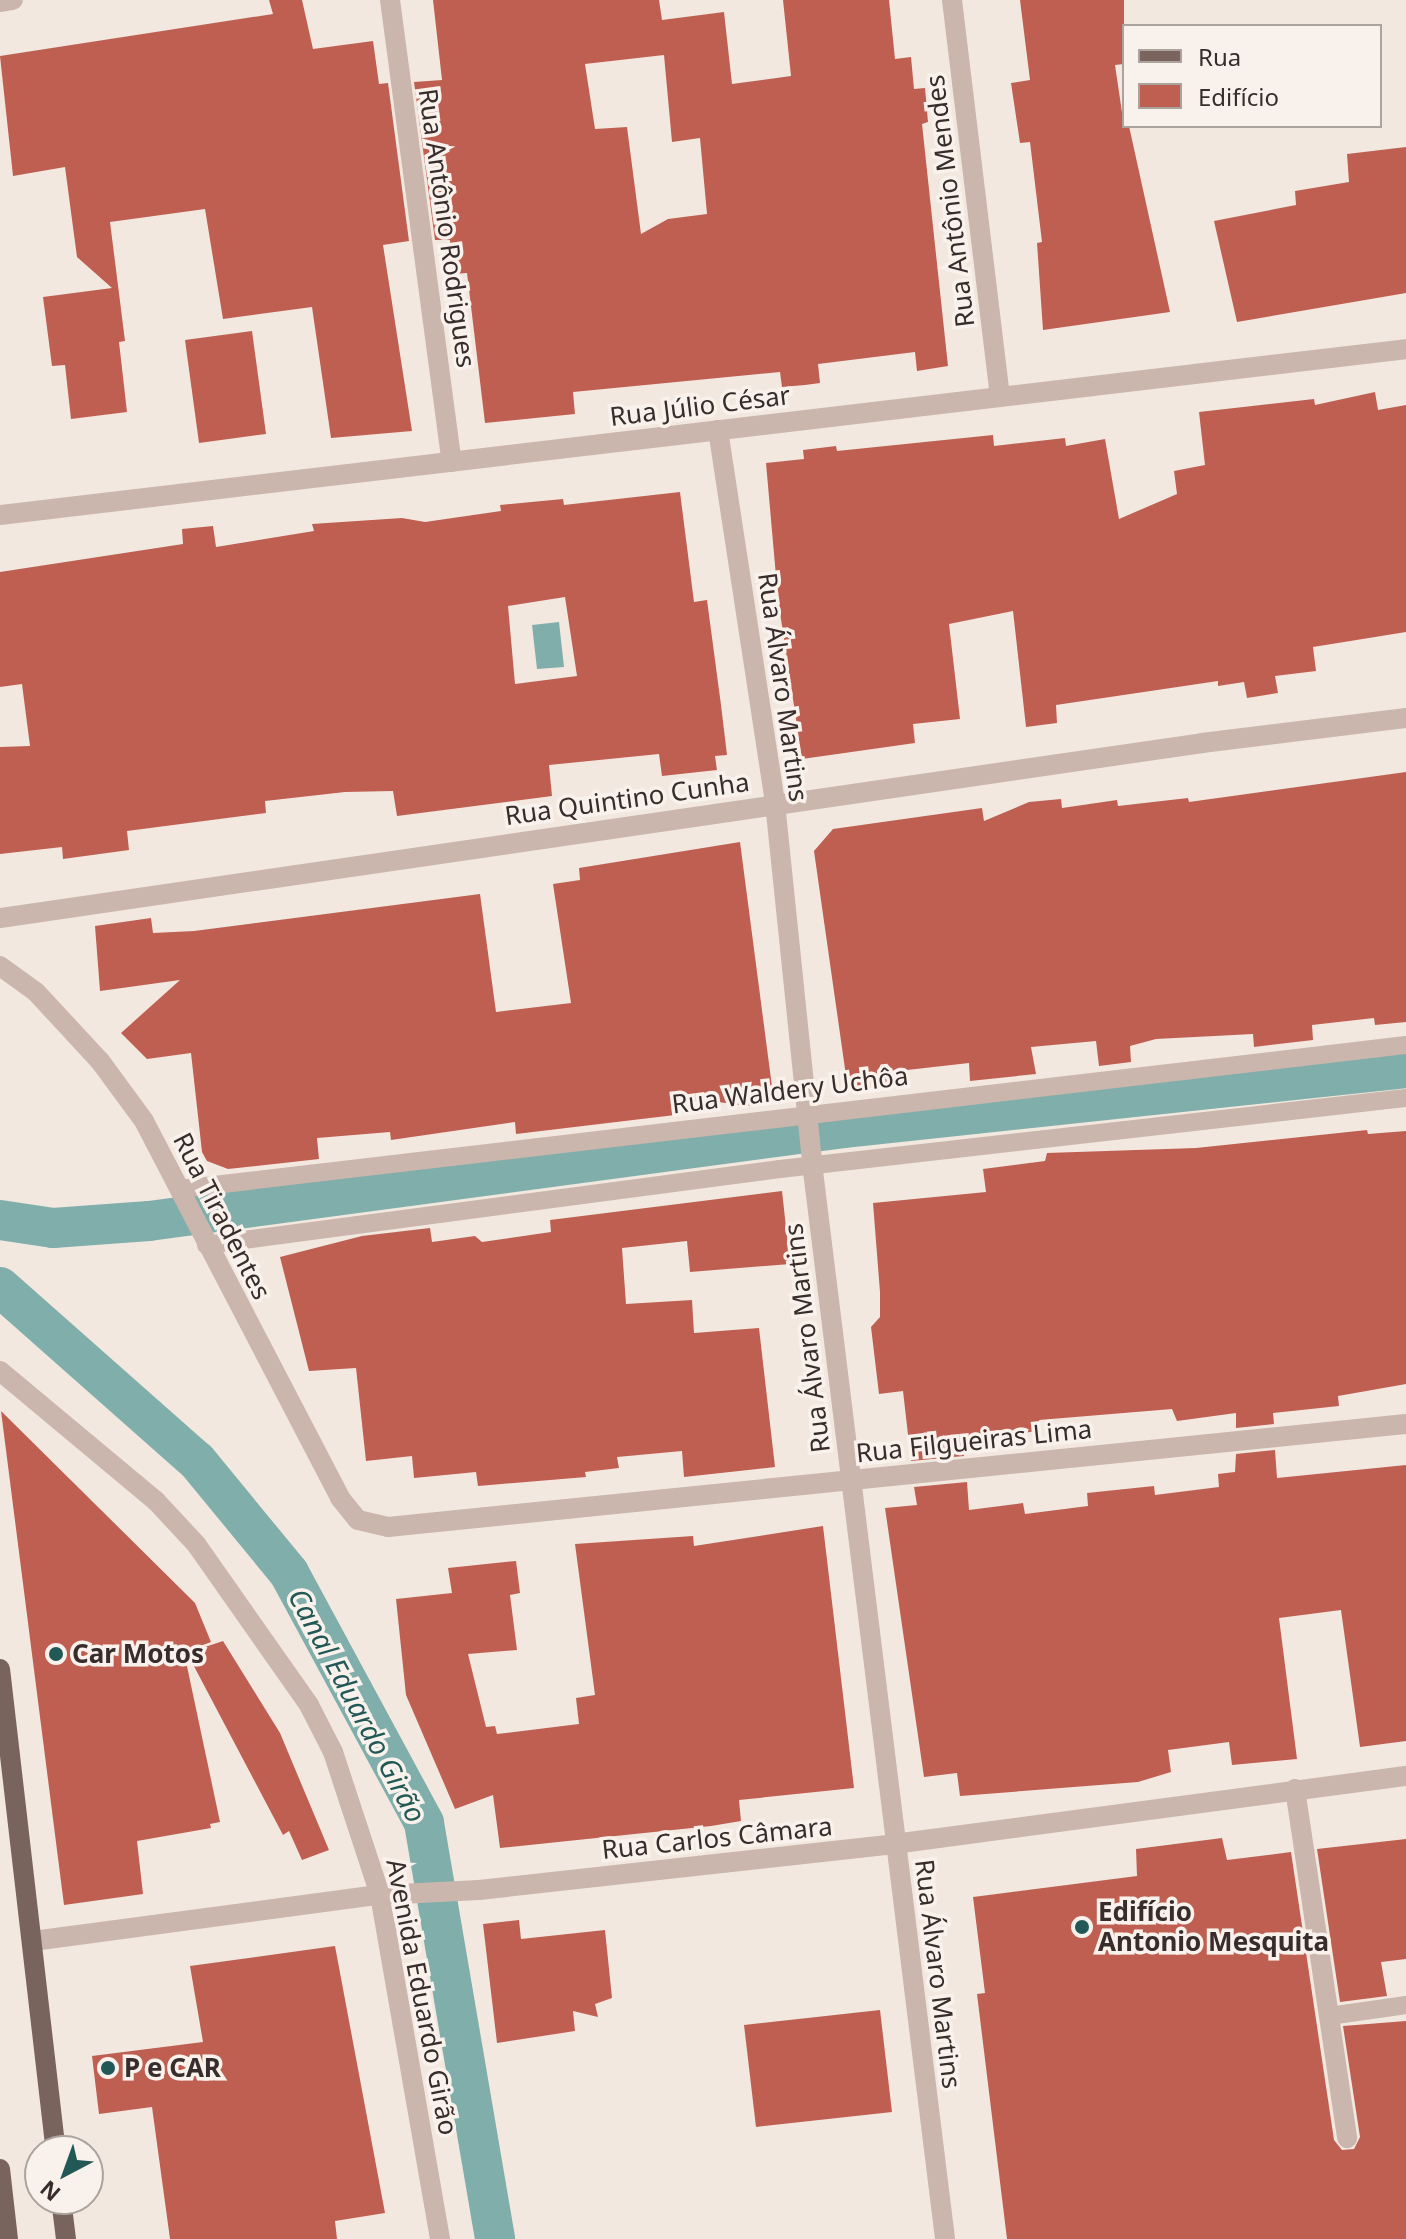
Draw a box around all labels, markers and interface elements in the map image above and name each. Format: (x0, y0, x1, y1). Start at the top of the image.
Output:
legend (1122, 24, 1382, 128)
text: Rua (1198, 40, 1241, 73)
street label: Rua Antônio Mendes (919, 73, 981, 329)
text: Edifício (1198, 80, 1279, 113)
street label: Rua Antônio Rodrigues (412, 87, 482, 369)
street label: Rua Júlio César (608, 379, 792, 433)
street label: Rua Álvaro Martins (751, 570, 815, 804)
street label: Rua Quintino Cunha (503, 766, 751, 832)
street label: Rua Waldery Uchôa (670, 1060, 910, 1120)
street label: Rua Tiradentes (167, 1127, 277, 1305)
street label: Rua Álvaro Martins (777, 1221, 837, 1455)
street label: Rua Filgueiras Lima (854, 1413, 1094, 1469)
water label: Canal Eduardo Girão (282, 1582, 434, 1828)
place label: Car Motos (72, 1638, 204, 1670)
marker: Car Motos (47, 1645, 65, 1663)
street label: Rua Carlos Câmara (600, 1810, 834, 1866)
street label: Avenida Eduardo Girão (380, 1856, 464, 2138)
street label: Rua Álvaro Martins (908, 1857, 968, 2091)
place label: Edifício Antonio Mesquita (1098, 1896, 1329, 1958)
marker: Edifício Antonio Mesquita (1073, 1918, 1091, 1936)
place label: P e CAR (124, 2052, 221, 2084)
marker: P e CAR (99, 2059, 117, 2077)
north arrow (24, 2135, 104, 2215)
text: N (33, 2174, 66, 2209)

